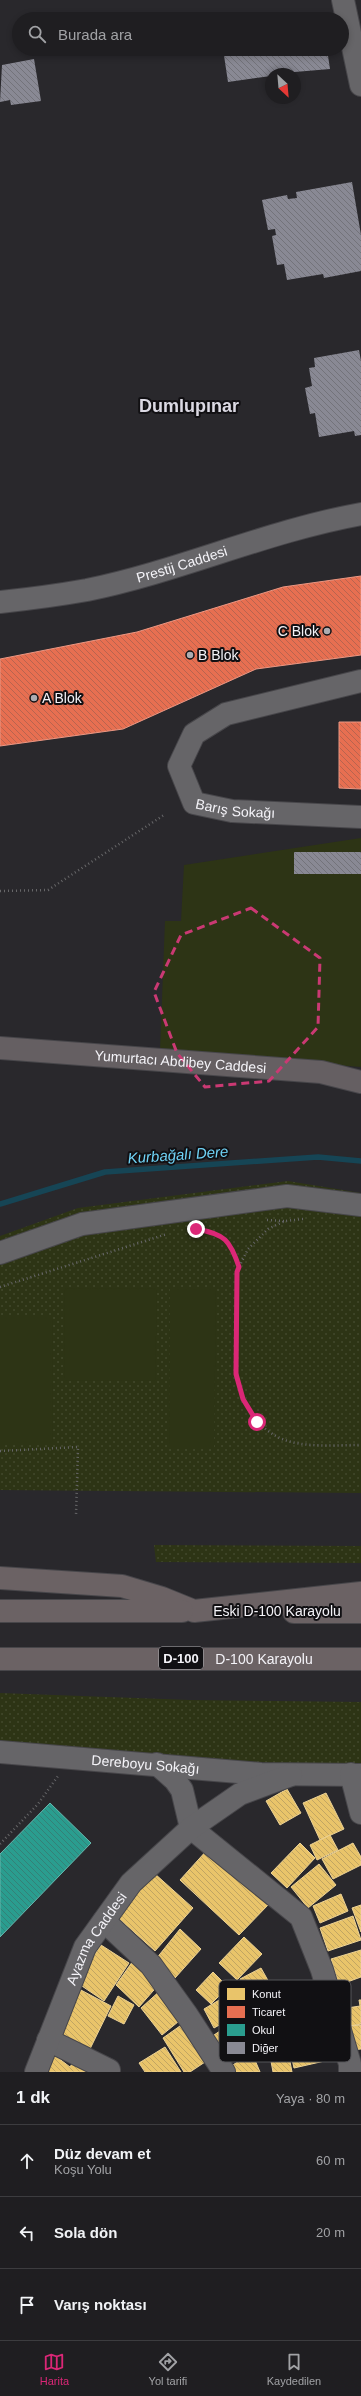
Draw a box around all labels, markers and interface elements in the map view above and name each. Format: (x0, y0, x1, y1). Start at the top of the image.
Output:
search box (12, 12, 349, 56)
icon: search (26, 23, 48, 45)
text: Burada ara (58, 26, 132, 43)
north arrow (265, 68, 301, 104)
district label: Dumlupınar (139, 396, 239, 416)
street label: Prestij Caddesi (134, 543, 229, 586)
place label: C Blok (278, 623, 320, 639)
marker: C Blok (322, 626, 332, 636)
place label: B Blok (198, 647, 239, 663)
marker: B Blok (185, 650, 195, 660)
place label: A Blok (42, 690, 83, 706)
marker: A Blok (29, 693, 39, 703)
street label: Barış Sokağı (194, 796, 276, 821)
street label: Yumurtacı Abdibey Caddesi (94, 1047, 267, 1076)
water label: Kurbağalı Dere (127, 1143, 229, 1166)
route end (187, 1220, 205, 1238)
route start (248, 1413, 266, 1431)
street label: Eski D-100 Karayolu (213, 1603, 341, 1619)
road number: D-100 (159, 1647, 203, 1669)
street label: D-100 Karayolu (215, 1651, 313, 1667)
street label: Dereboyu Sokağı (91, 1752, 200, 1777)
street label: Ayazma Caddesi (63, 1889, 130, 1987)
legend (219, 1980, 351, 2062)
text: Konut (252, 1988, 281, 2000)
text: Ticaret (252, 2006, 285, 2018)
text: Okul (252, 2024, 275, 2036)
text: Diğer (252, 2042, 279, 2054)
text: 1 dk (16, 2088, 50, 2107)
text: Yaya · 80 m (276, 2091, 345, 2106)
text: Düz devam et (54, 2145, 151, 2162)
icon: ahead (16, 2150, 38, 2172)
text: 60 m (316, 2153, 345, 2168)
text: Koşu Yolu (54, 2162, 112, 2177)
icon: left (16, 2222, 38, 2244)
text: Sola dön (54, 2224, 117, 2241)
text: 20 m (316, 2225, 345, 2240)
icon: arrive (16, 2294, 38, 2316)
text: Varış noktası (54, 2296, 147, 2313)
tab: Harita (40, 2351, 69, 2387)
tab: Yol tarifi (149, 2351, 187, 2387)
tab: Kaydedilen (267, 2351, 321, 2387)

